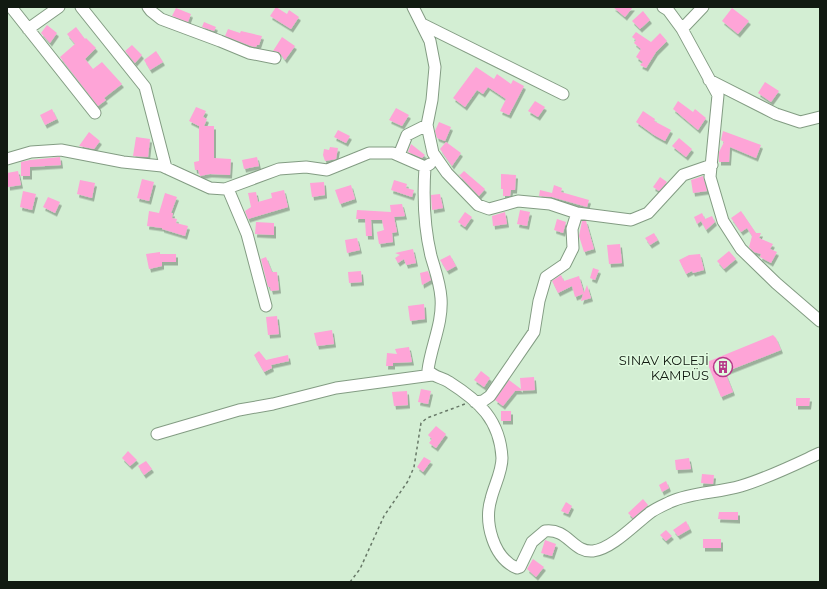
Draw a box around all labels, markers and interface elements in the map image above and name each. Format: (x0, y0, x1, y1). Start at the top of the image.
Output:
place label: SINAV KOLEJİ KAMPÜS (619, 352, 709, 383)
building icon: SINAV KOLEJİ KAMPÜS (712, 356, 734, 378)

